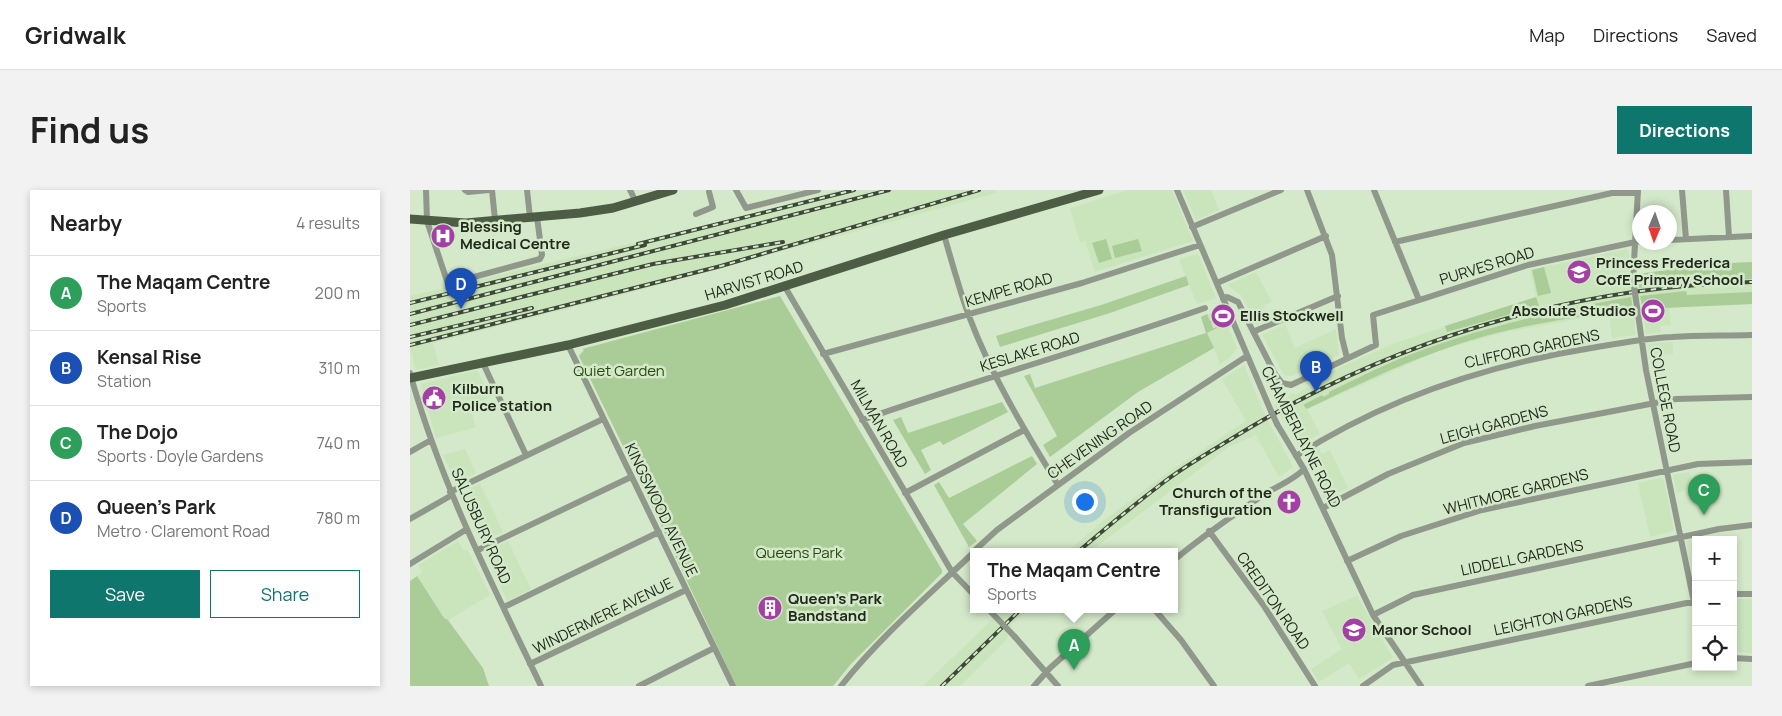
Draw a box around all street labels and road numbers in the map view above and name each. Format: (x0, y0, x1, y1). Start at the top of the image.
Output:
street label: PURVES ROAD (1437, 241, 1537, 290)
street label: HARVIST ROAD (702, 256, 806, 305)
street label: KEMPE ROAD (963, 267, 1055, 312)
street label: CLIFFORD GARDENS (1462, 324, 1601, 373)
street label: KESLAKE ROAD (977, 326, 1082, 377)
street label: COLLEGE ROAD (1645, 346, 1686, 454)
street label: CHAMBERLAYNE ROAD (1257, 363, 1345, 511)
street label: MILMAN ROAD (846, 376, 913, 472)
street label: CHEVENING ROAD (1043, 395, 1157, 484)
street label: LEIGH GARDENS (1438, 400, 1550, 449)
street label: KINGSWOOD AVENUE (620, 440, 703, 580)
street label: WHITMORE GARDENS (1441, 463, 1591, 520)
street label: SALUSBURY ROAD (446, 464, 516, 587)
street label: LIDDELL GARDENS (1459, 534, 1585, 581)
street label: CREDITON ROAD (1232, 548, 1315, 654)
street label: WINDERMERE AVENUE (529, 572, 676, 659)
street label: LEIGHTON GARDENS (1492, 591, 1634, 640)

